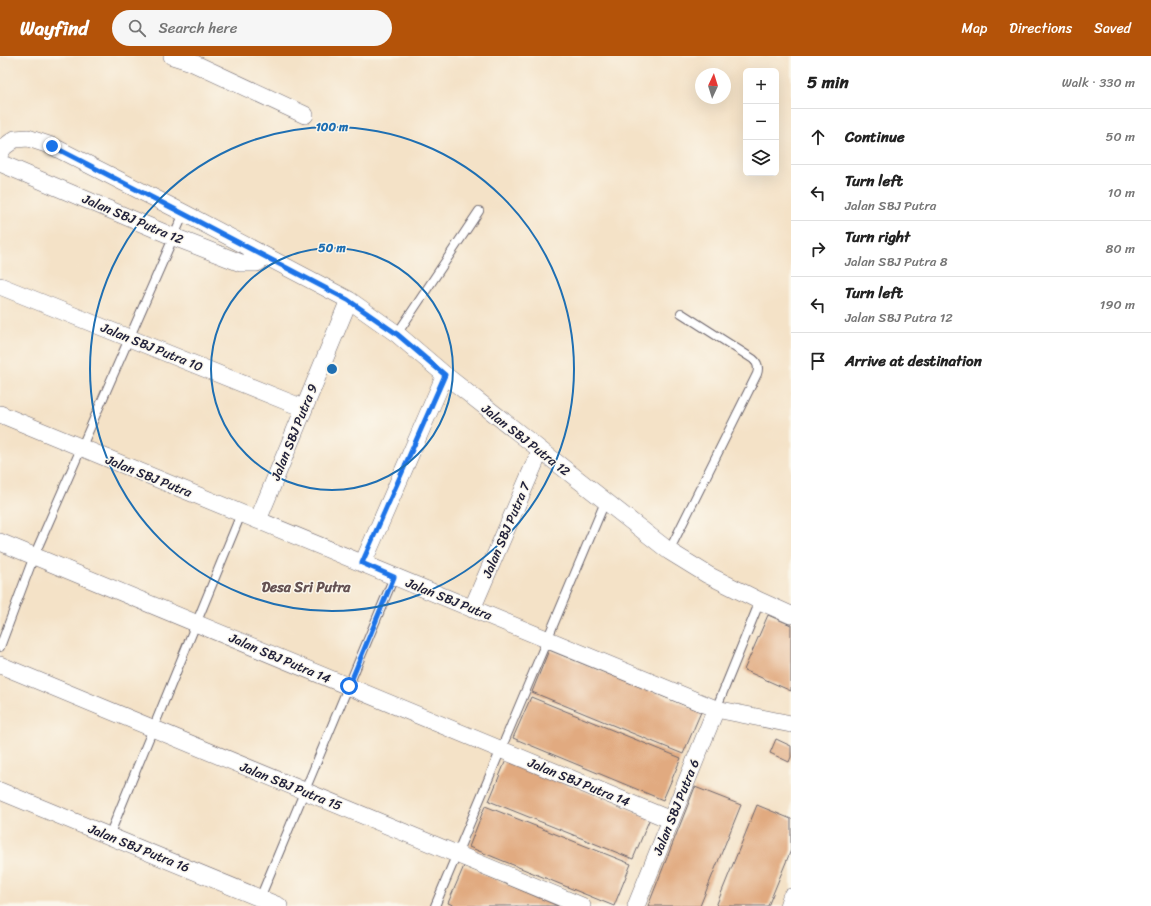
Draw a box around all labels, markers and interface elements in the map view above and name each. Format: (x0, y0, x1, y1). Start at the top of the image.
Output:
search box (112, 10, 392, 46)
text: Wayfind (20, 12, 88, 45)
text: Search here (158, 15, 237, 41)
text: Map (961, 16, 987, 41)
text: Directions (1009, 16, 1072, 41)
text: Saved (1094, 16, 1131, 41)
icon: search (126, 17, 148, 39)
text: 5 min (807, 67, 849, 97)
north arrow (695, 68, 731, 104)
map controls (743, 68, 779, 176)
button: + (743, 68, 779, 104)
text: Walk · 330 m (1062, 71, 1135, 94)
button: − (743, 104, 779, 140)
text: 100 m (316, 116, 349, 138)
text: Continue (845, 124, 905, 150)
text: 50 m (1105, 125, 1135, 148)
icon: ahead (807, 126, 829, 148)
route end (43, 137, 61, 155)
button: layers (743, 140, 779, 176)
text: Turn left (845, 168, 903, 194)
text: 10 m (1108, 181, 1135, 204)
icon: left (807, 182, 829, 204)
street label: Jalan SBJ Putra 12 (78, 187, 188, 251)
text: Jalan SBJ Putra (845, 194, 936, 217)
text: Turn right (845, 224, 910, 250)
text: 50 m (318, 237, 346, 259)
text: 80 m (1106, 237, 1135, 260)
icon: right (807, 238, 829, 260)
text: Jalan SBJ Putra 8 (845, 250, 948, 273)
text: Turn left (845, 280, 903, 306)
text: 190 m (1100, 293, 1135, 316)
icon: left (807, 294, 829, 316)
text: Jalan SBJ Putra 12 (845, 306, 953, 329)
street label: Jalan SBJ Putra 10 (96, 316, 207, 378)
text: Arrive at destination (845, 348, 982, 374)
icon: arrive (807, 350, 829, 372)
centre of rings (325, 362, 339, 376)
street label: Jalan SBJ Putra 9 (264, 380, 324, 485)
street label: Jalan SBJ Putra 12 (476, 397, 576, 483)
street label: Jalan SBJ Putra (101, 448, 196, 504)
street label: Jalan SBJ Putra 7 (475, 477, 537, 582)
street label: Jalan SBJ Putra (401, 571, 496, 627)
district label: Desa Sri Putra (262, 575, 351, 600)
street label: Jalan SBJ Putra 14 (225, 626, 334, 690)
route start (340, 677, 358, 695)
street label: Jalan SBJ Putra 14 (523, 751, 634, 813)
street label: Jalan SBJ Putra 15 (236, 755, 346, 817)
street label: Jalan SBJ Putra 6 (646, 755, 706, 860)
street label: Jalan SBJ Putra 16 (84, 817, 193, 879)

